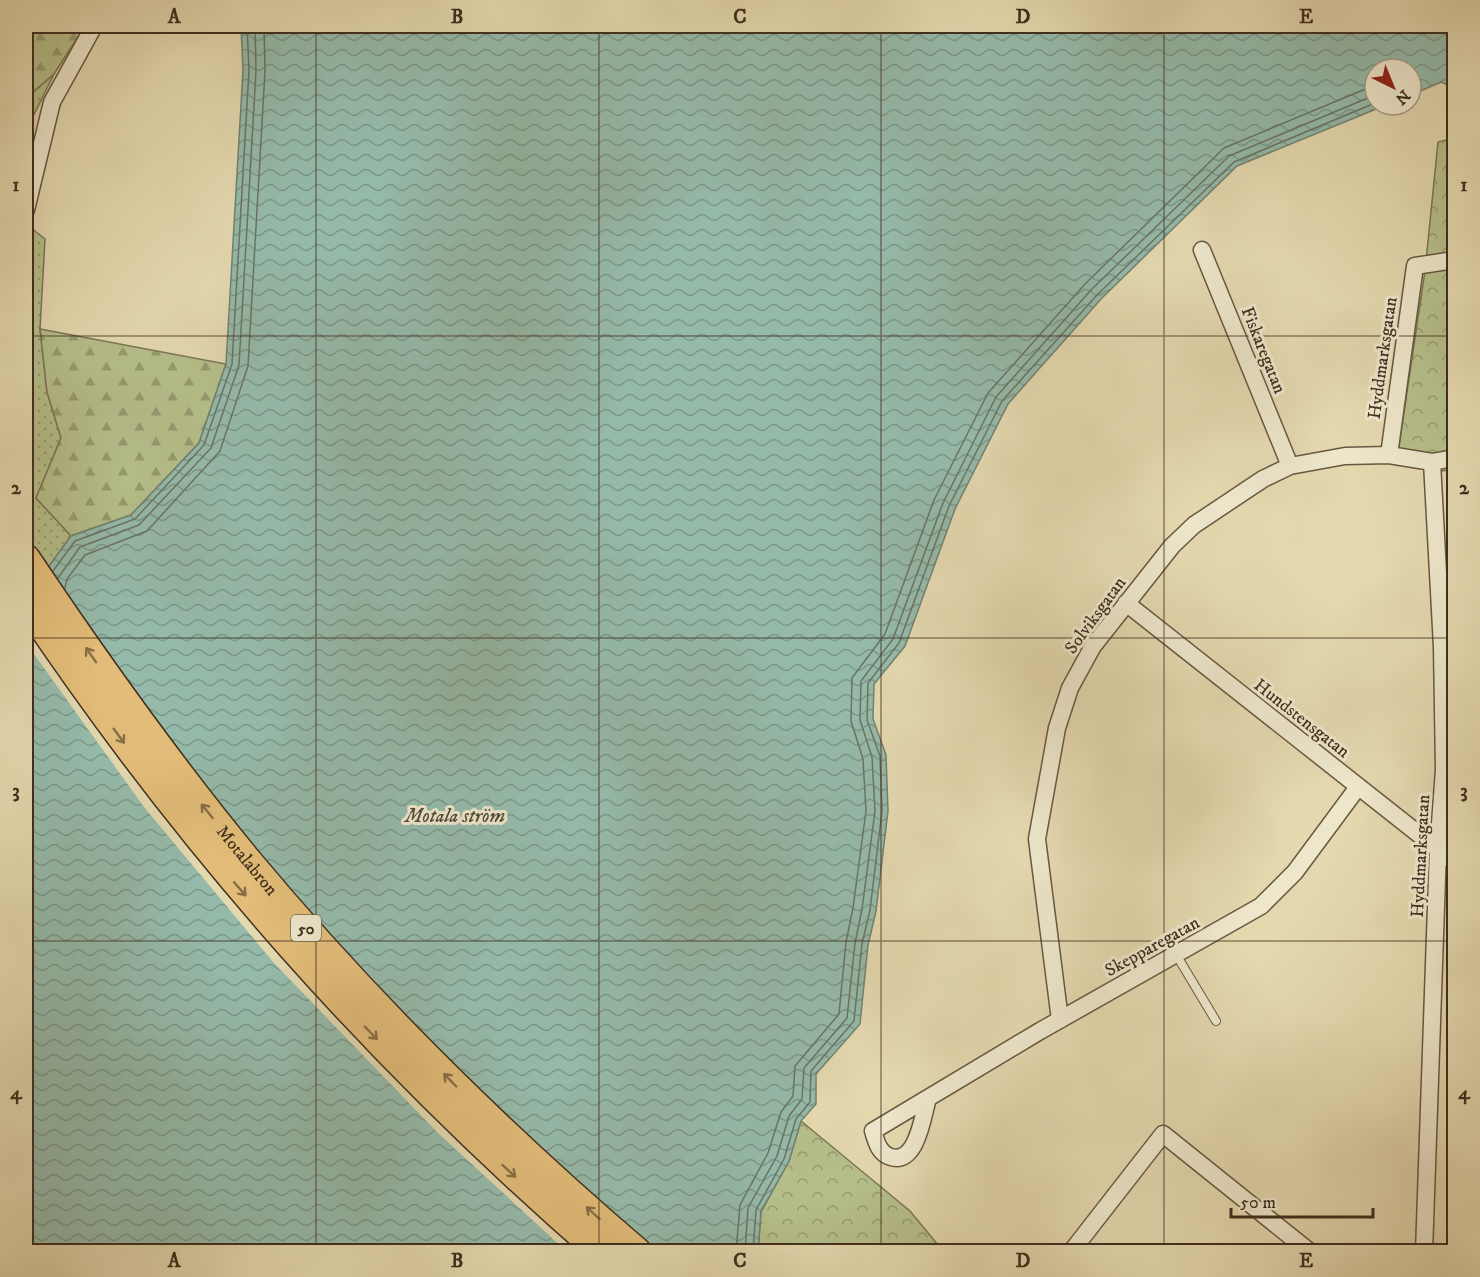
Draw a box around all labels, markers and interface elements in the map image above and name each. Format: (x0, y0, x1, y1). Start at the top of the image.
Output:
text: A (167, 5, 182, 30)
text: B (451, 5, 463, 30)
text: C (733, 5, 747, 30)
text: D (1016, 5, 1031, 30)
text: E (1299, 5, 1313, 30)
north arrow (1363, 57, 1423, 117)
text: N (1391, 85, 1414, 109)
text: 1 (12, 173, 20, 198)
text: 1 (1460, 173, 1468, 198)
street label: Hyddmarksgatan (1364, 295, 1403, 421)
street label: Fiskaregatan (1236, 304, 1291, 398)
text: 2 (11, 476, 22, 501)
text: 2 (1459, 476, 1470, 501)
street label: Solviksgatan (1060, 572, 1132, 659)
one-way arrow (85, 647, 97, 663)
street label: Hundstensgatan (1249, 674, 1354, 763)
one-way arrow (112, 728, 125, 744)
text: 3 (12, 779, 20, 804)
text: 3 (1460, 779, 1468, 804)
street label: Hyddmarksgatan (1407, 793, 1435, 918)
one-way arrow (201, 803, 214, 819)
water label: Motala ström (403, 804, 505, 829)
street label: Motalabron (211, 821, 282, 901)
one-way arrow (233, 881, 247, 896)
street label: Skepparegatan (1101, 912, 1204, 982)
road number: 50 (291, 915, 321, 941)
one-way arrow (363, 1026, 378, 1041)
one-way arrow (443, 1073, 458, 1088)
text: 4 (10, 1081, 23, 1106)
text: 4 (1458, 1081, 1471, 1106)
one-way arrow (501, 1164, 516, 1178)
scale bar (1231, 1181, 1374, 1219)
text: 50 m (1240, 1192, 1276, 1214)
one-way arrow (585, 1206, 600, 1220)
text: A (167, 1249, 182, 1274)
text: B (451, 1249, 463, 1274)
text: C (733, 1249, 747, 1274)
text: D (1016, 1249, 1031, 1274)
text: E (1299, 1249, 1313, 1274)

